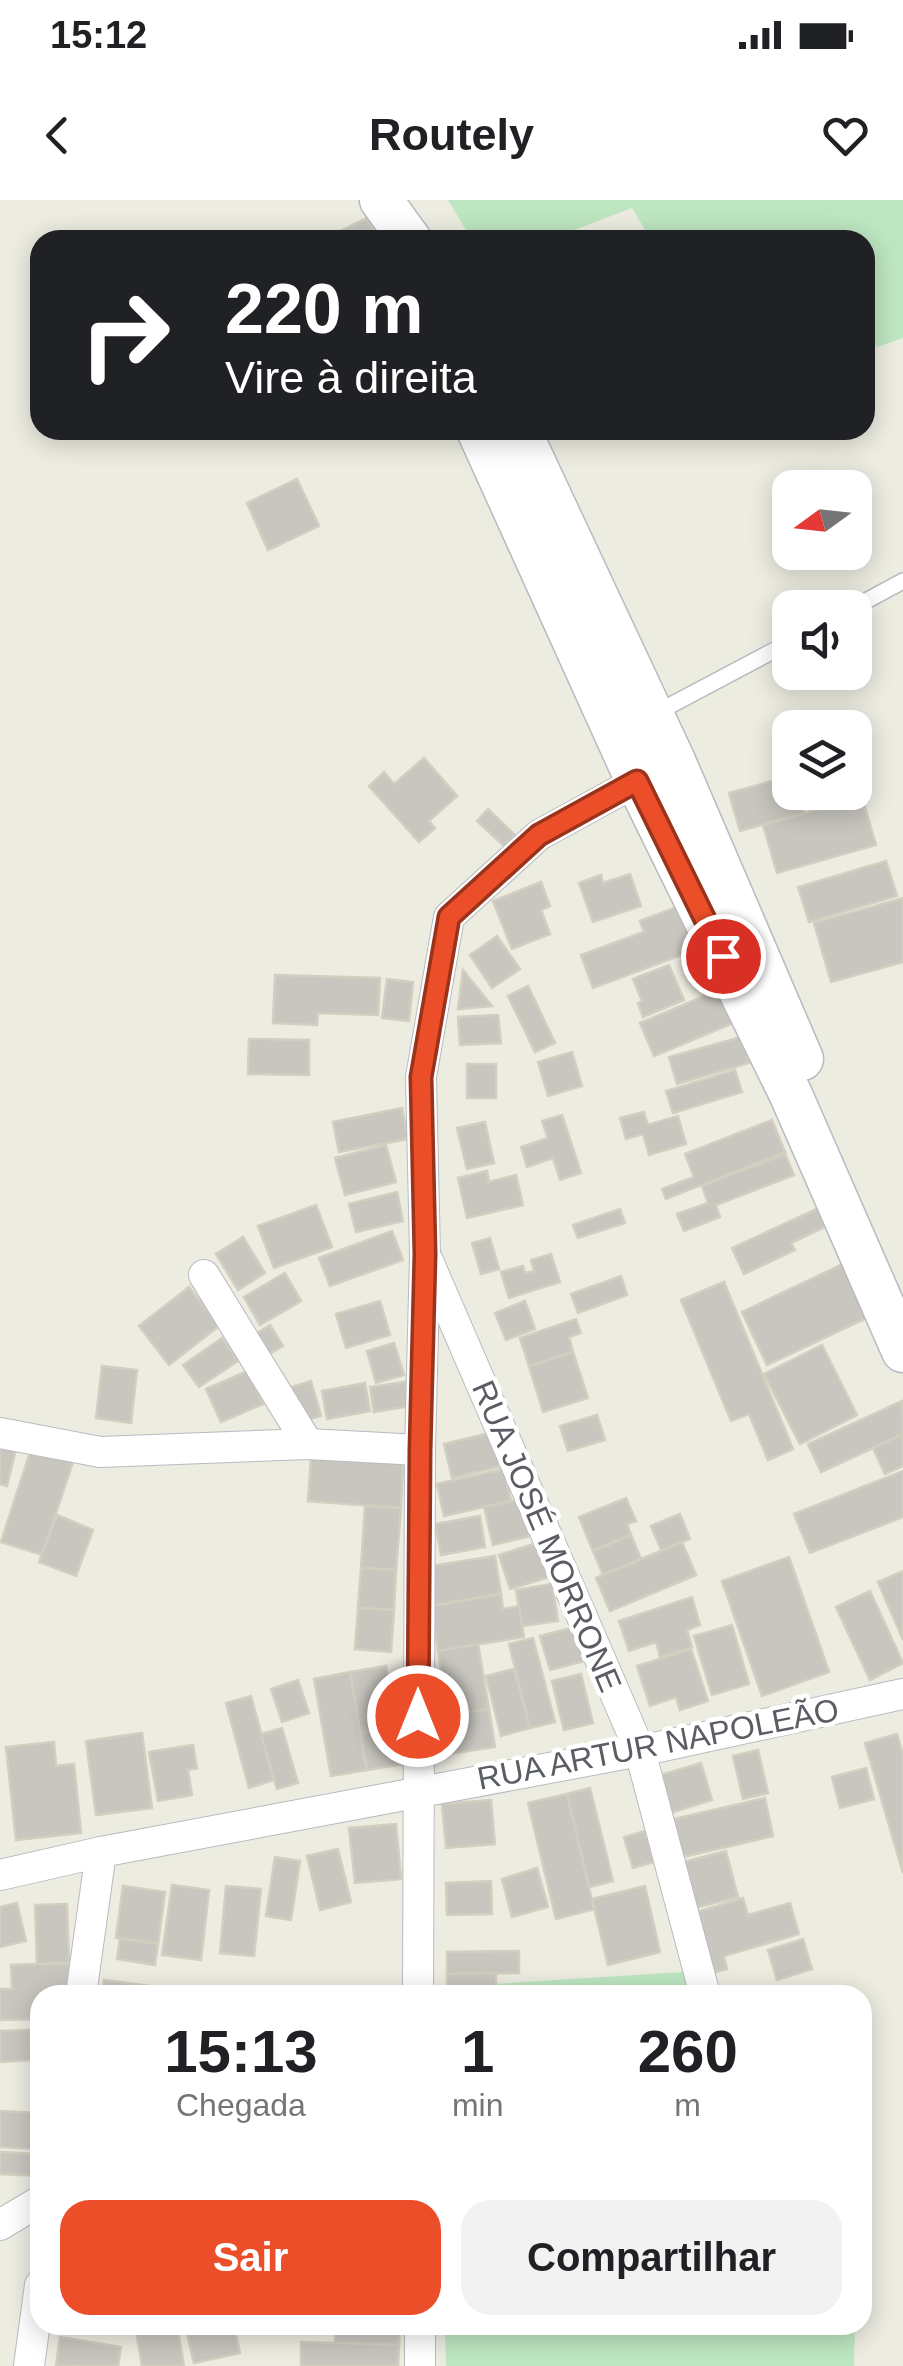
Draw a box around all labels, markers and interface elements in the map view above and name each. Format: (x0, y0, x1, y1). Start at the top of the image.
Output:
text: 15:12 (50, 14, 147, 56)
icon: back (30, 108, 85, 163)
icon: heart (818, 108, 873, 163)
text: Routely (369, 109, 534, 160)
icon: right (60, 270, 190, 400)
text: 220 m (225, 270, 423, 348)
text: Vire à direita (225, 352, 477, 403)
north arrow (772, 470, 872, 570)
map controls (772, 470, 872, 810)
button: sound (772, 590, 872, 690)
button: layers (772, 710, 872, 810)
pin (681, 914, 766, 999)
icon: arrive (696, 929, 751, 984)
street label: RUA JOSÉ MORRONE (465, 1375, 629, 1697)
position arrow (366, 1664, 470, 1768)
street label: RUA ARTUR NAPOLEÃO (474, 1691, 842, 1797)
text: 15:13 (164, 2018, 318, 2085)
text: 1 (461, 2018, 494, 2085)
text: 260 (638, 2018, 738, 2085)
text: Chegada (176, 2087, 306, 2123)
text: min (452, 2087, 503, 2123)
text: m (674, 2087, 701, 2123)
button: Sair (60, 2200, 441, 2315)
button: Compartilhar (461, 2200, 842, 2315)

